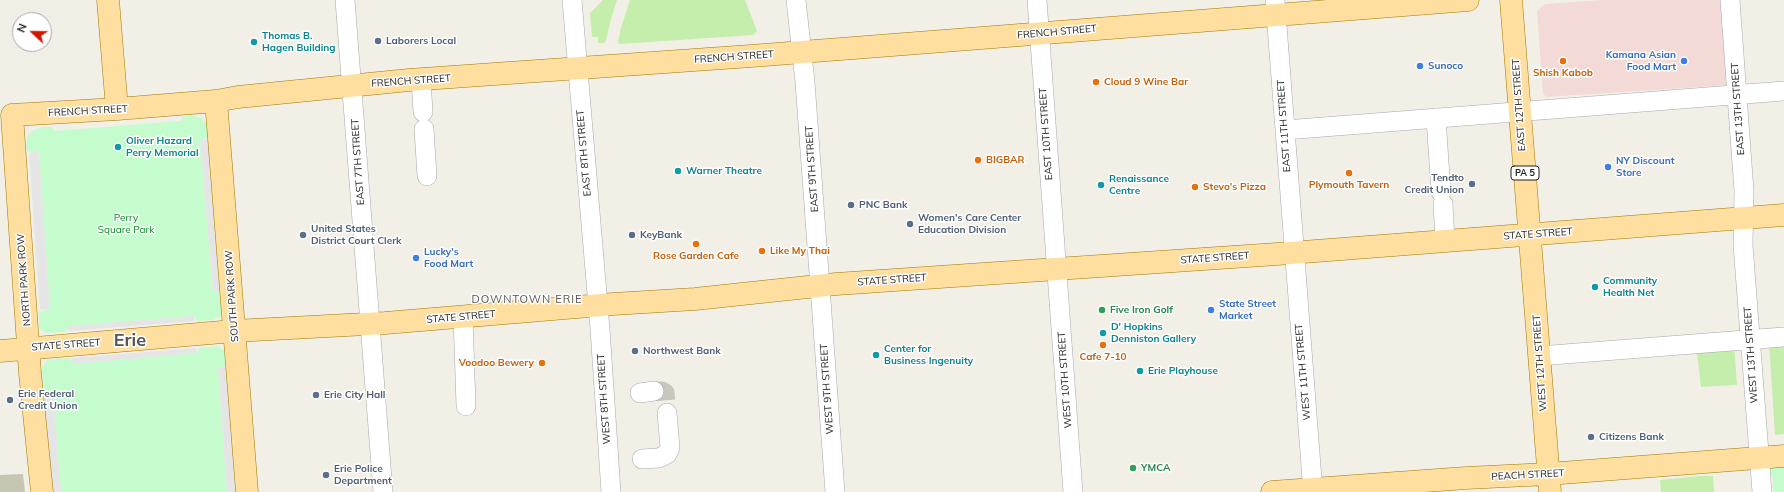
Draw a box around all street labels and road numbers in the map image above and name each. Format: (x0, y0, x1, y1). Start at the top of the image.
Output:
street label: FRENCH STREET (1017, 23, 1097, 41)
street label: FRENCH STREET (694, 48, 774, 66)
street label: EAST 12TH STREET (1510, 58, 1528, 152)
street label: EAST 13TH STREET (1729, 62, 1747, 156)
street label: FRENCH STREET (371, 72, 451, 90)
street label: EAST 11TH STREET (1275, 79, 1293, 173)
street label: EAST 10TH STREET (1037, 87, 1055, 181)
street label: FRENCH STREET (48, 103, 128, 119)
street label: EAST 8TH STREET (574, 109, 594, 197)
street label: EAST 7TH STREET (349, 118, 367, 206)
street label: EAST 9TH STREET (803, 125, 821, 213)
road number: PA 5 (1511, 166, 1539, 180)
street label: STATE STREET (1503, 226, 1573, 242)
street label: NORTH PARK ROW (15, 233, 33, 327)
street label: SOUTH PARK ROW (223, 250, 241, 342)
street label: STATE STREET (1180, 250, 1250, 266)
street label: STATE STREET (857, 272, 927, 288)
street label: WEST 13TH STREET (1742, 306, 1760, 404)
street label: STATE STREET (426, 308, 496, 326)
street label: WEST 12TH STREET (1531, 314, 1549, 412)
street label: WEST 11TH STREET (1293, 323, 1313, 421)
street label: WEST 10TH STREET (1056, 331, 1074, 429)
street label: STATE STREET (31, 337, 101, 353)
street label: WEST 9TH STREET (818, 343, 836, 435)
street label: WEST 8TH STREET (595, 353, 613, 445)
street label: PEACH STREET (1491, 467, 1565, 483)

